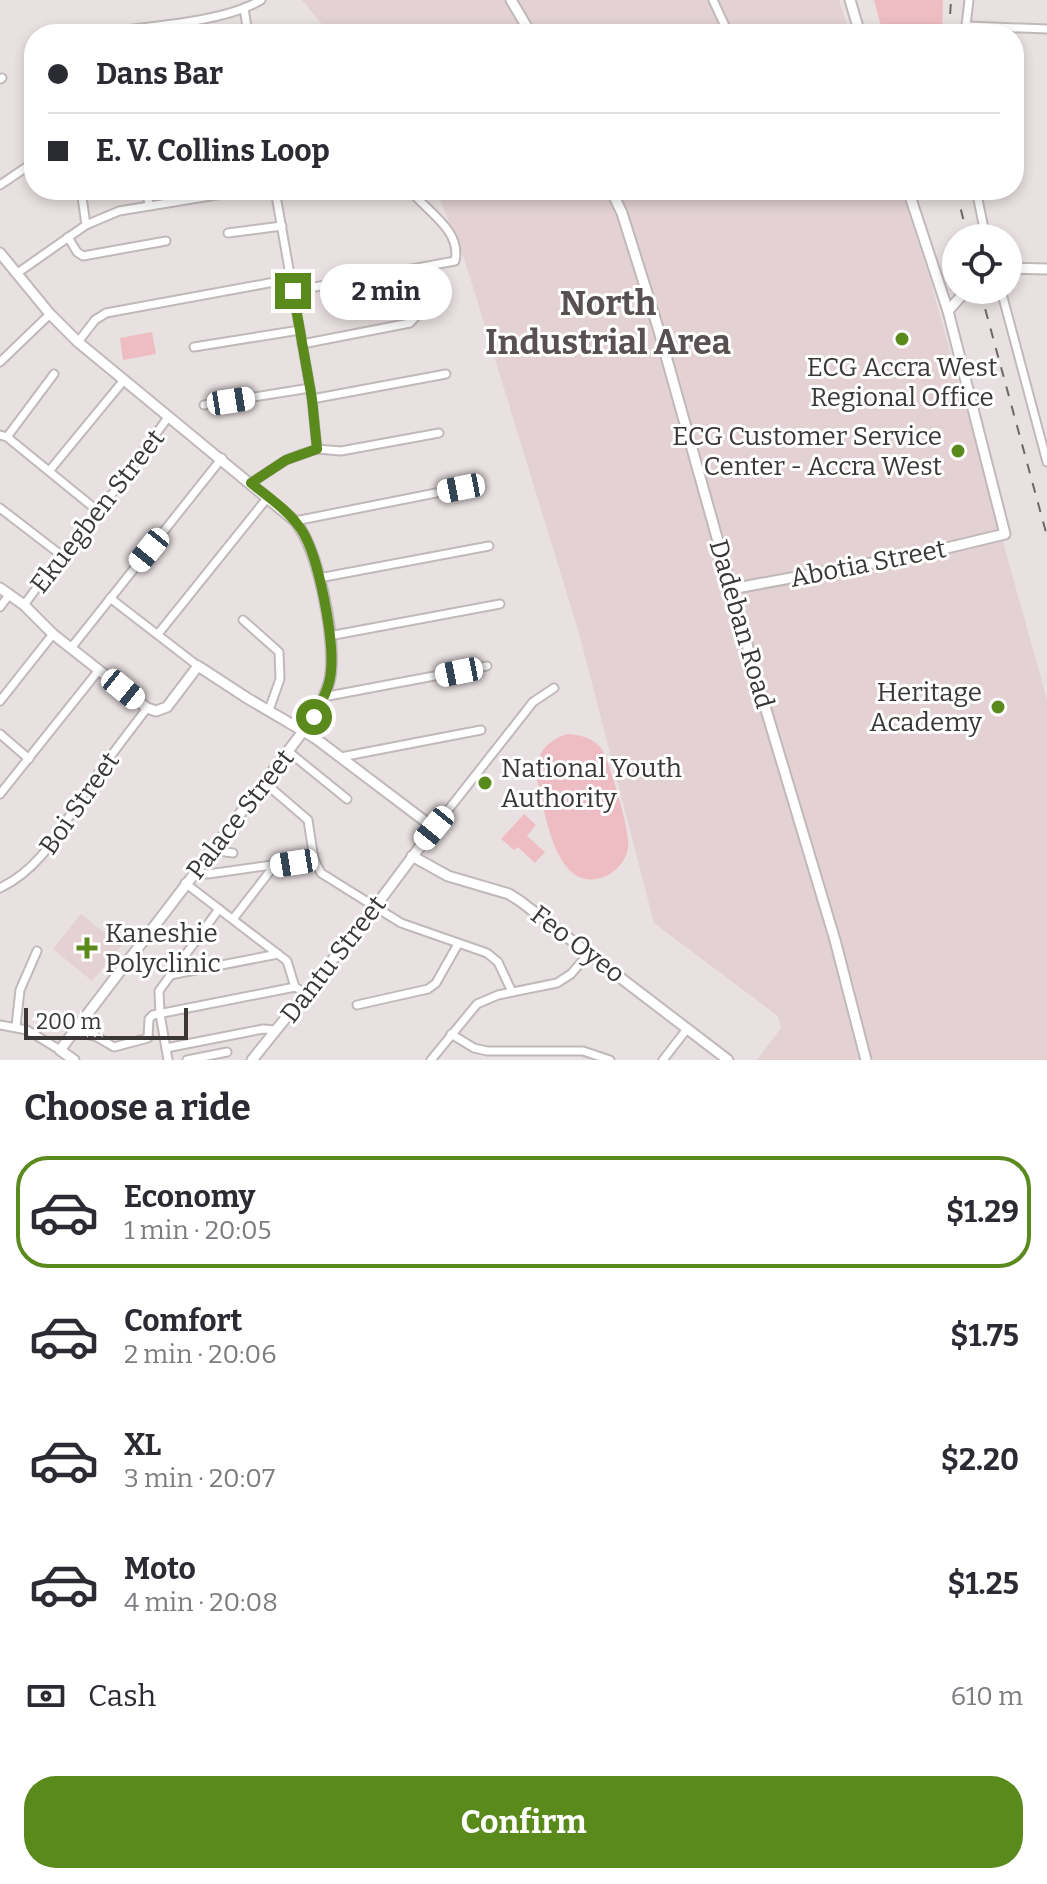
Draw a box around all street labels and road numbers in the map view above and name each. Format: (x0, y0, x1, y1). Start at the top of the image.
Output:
street label: Ekuegben Street (24, 423, 171, 599)
street label: Abotia Street (788, 533, 949, 594)
street label: Dadeban Road (703, 536, 780, 712)
street label: Palace Street (180, 743, 301, 885)
street label: Boi Street (33, 746, 126, 860)
street label: Dantu Street (274, 889, 393, 1029)
street label: Feo Oyeo (525, 899, 631, 990)

